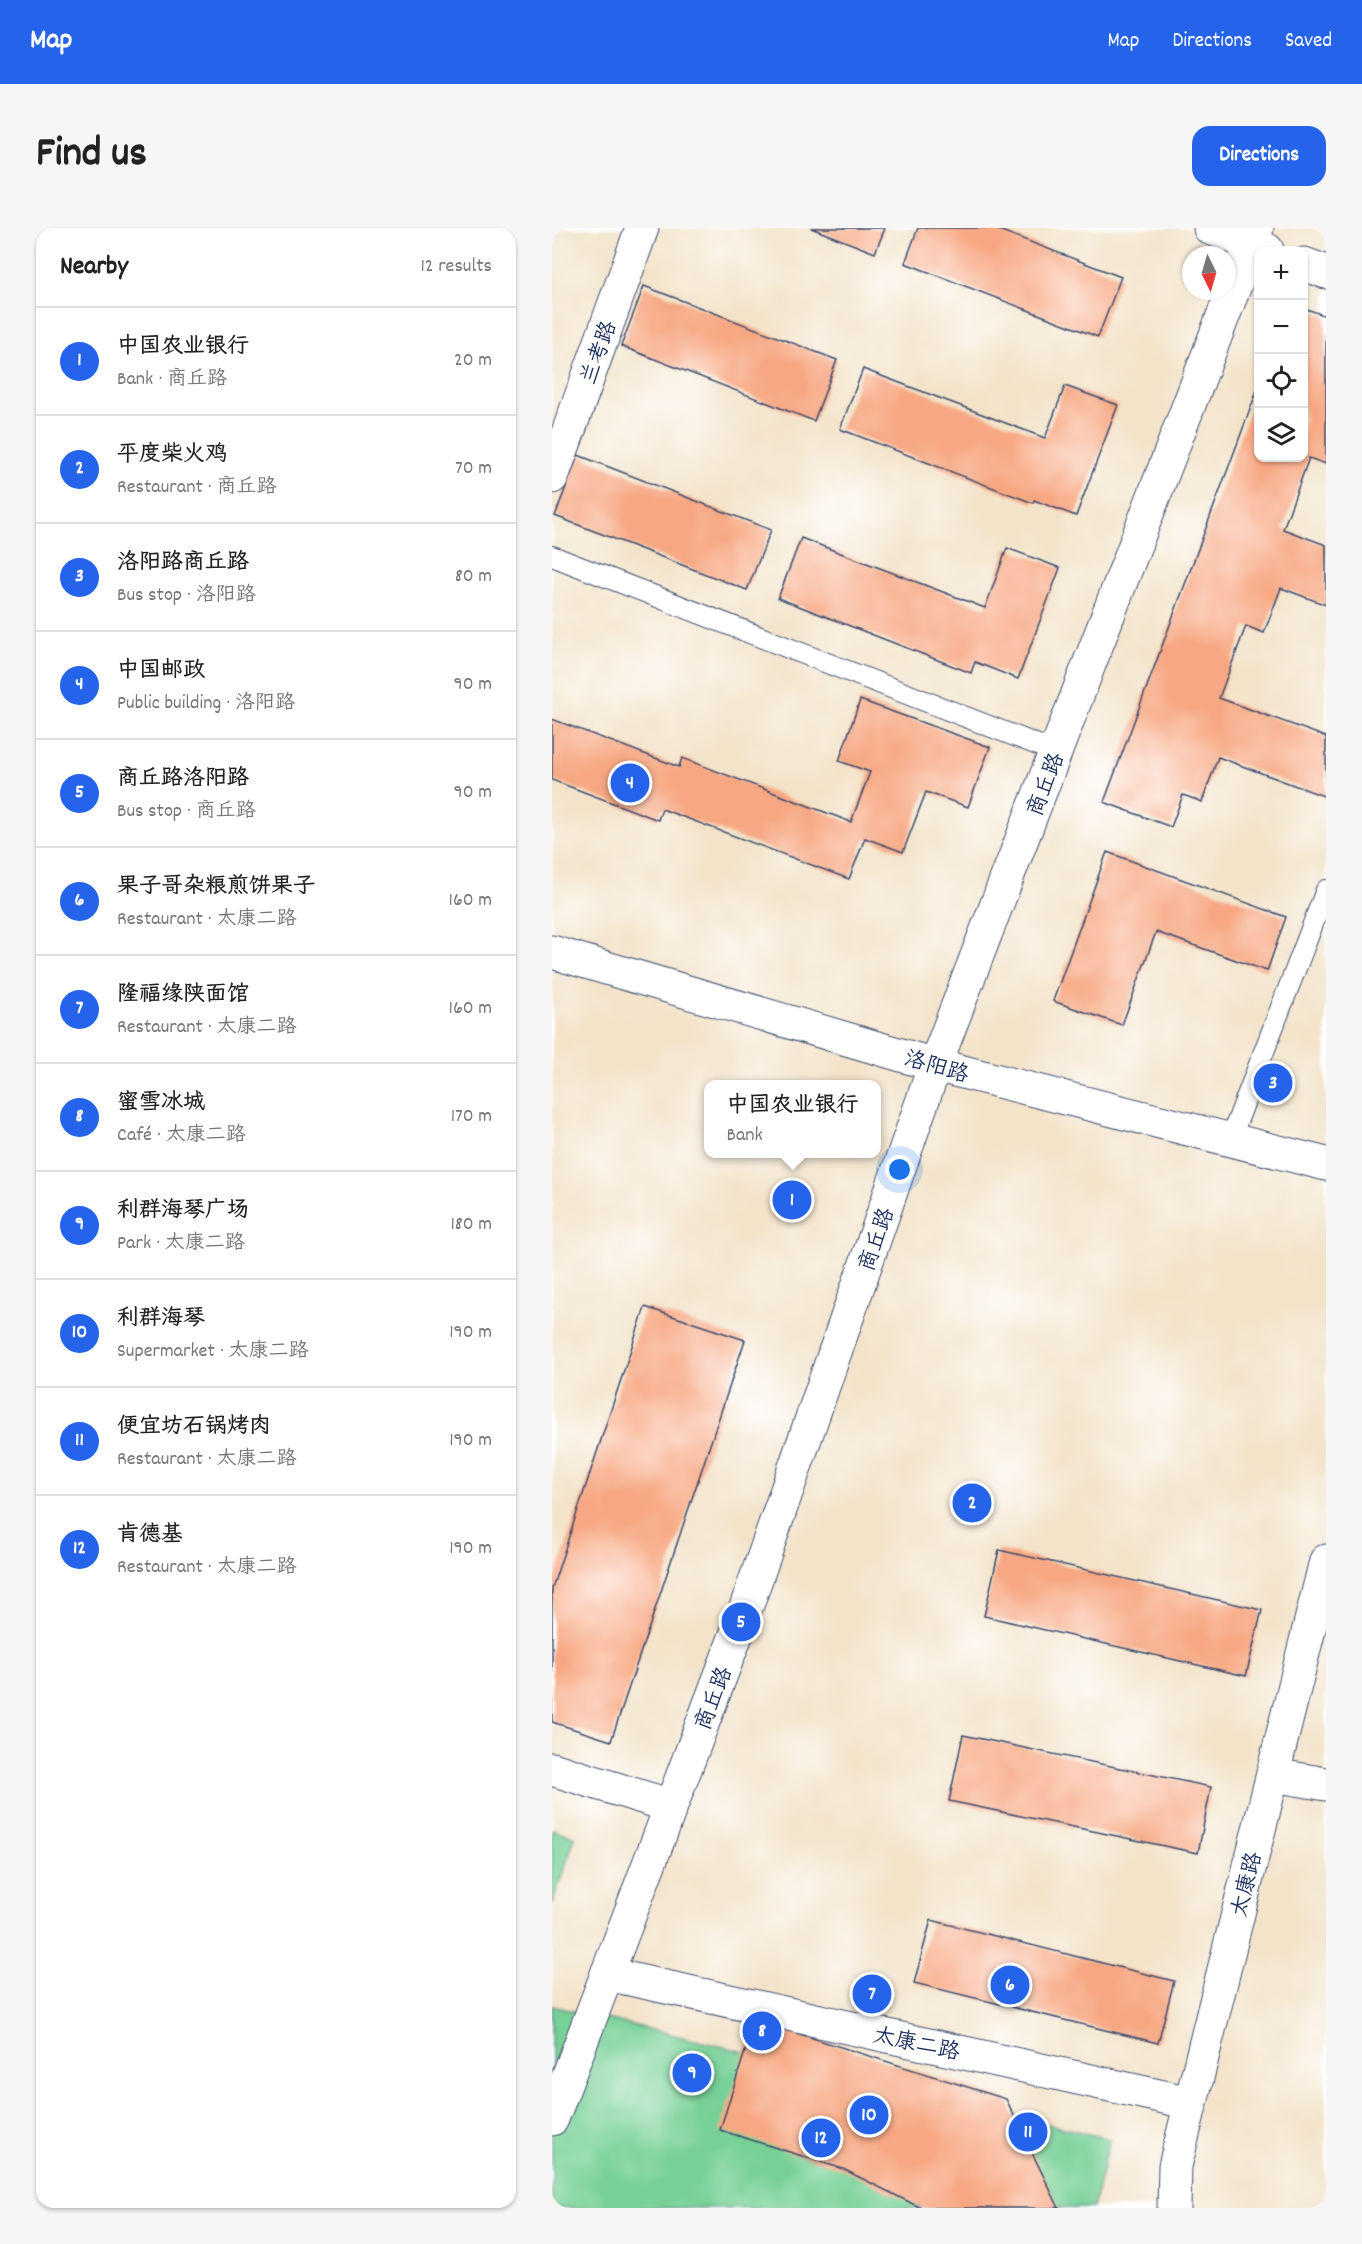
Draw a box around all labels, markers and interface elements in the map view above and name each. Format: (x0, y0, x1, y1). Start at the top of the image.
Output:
text: Map (30, 22, 72, 62)
text: Map (1108, 27, 1139, 57)
text: Directions (1172, 27, 1252, 57)
text: Saved (1285, 27, 1332, 57)
text: Find us (36, 126, 147, 186)
button: Directions (1192, 126, 1326, 186)
north arrow (1182, 246, 1236, 300)
map controls (1254, 246, 1308, 462)
button: + (1254, 246, 1308, 300)
text: Nearby (60, 249, 128, 286)
text: 12 results (420, 253, 492, 281)
button: − (1254, 300, 1308, 354)
street label: 兰考路 (574, 317, 626, 390)
text: 中国农业银行 (117, 332, 249, 363)
text: 1 (77, 347, 82, 375)
text: 20 m (454, 347, 492, 375)
button: locate (1254, 354, 1308, 408)
text: Bank · 商丘路 (117, 366, 227, 394)
button: layers (1254, 408, 1308, 462)
text: 平度柴火鸡 (117, 440, 227, 471)
text: 2 (75, 455, 84, 483)
text: 70 m (455, 455, 492, 483)
text: Restaurant · 商丘路 (117, 474, 277, 502)
text: 洛阳路商丘路 (117, 548, 249, 579)
text: 3 (75, 563, 84, 591)
text: 80 m (455, 563, 492, 591)
text: Bus stop · 洛阳路 (117, 582, 256, 610)
text: 中国邮政 (117, 656, 205, 687)
text: 4 (75, 671, 84, 699)
text: 90 m (454, 671, 492, 699)
text: Public building · 洛阳路 (117, 690, 295, 718)
street label: 商丘路 (1021, 749, 1074, 822)
pin: 4 (610, 760, 650, 806)
text: 商丘路洛阳路 (117, 764, 249, 795)
text: 5 (75, 779, 84, 807)
text: 90 m (454, 779, 492, 807)
text: Bus stop · 商丘路 (117, 798, 256, 826)
text: 果子哥杂粮煎饼果子 (117, 872, 315, 903)
text: 6 (75, 887, 84, 915)
text: 160 m (449, 887, 492, 915)
text: Restaurant · 太康二路 (117, 906, 297, 934)
text: 隆福缘陕面馆 (117, 980, 249, 1011)
text: 7 (76, 995, 83, 1023)
text: 160 m (449, 995, 492, 1023)
text: Restaurant · 太康二路 (117, 1014, 297, 1042)
street label: 洛阳路 (900, 1044, 972, 1092)
pin: 3 (1254, 1060, 1292, 1106)
popup (704, 1080, 881, 1158)
text: 蜜雪冰城 (117, 1088, 205, 1119)
text: 中国农业银行 (726, 1091, 859, 1122)
text: 8 (75, 1103, 84, 1131)
text: 170 m (451, 1103, 492, 1131)
text: Café · 太康二路 (117, 1122, 246, 1150)
text: Bank (726, 1122, 763, 1150)
your location (885, 1155, 914, 1184)
pin: 1 (772, 1178, 812, 1222)
text: 利群海琴广场 (117, 1196, 249, 1227)
street label: 商丘路 (853, 1204, 904, 1276)
text: 9 (75, 1211, 84, 1239)
text: 180 m (450, 1211, 492, 1239)
text: Park · 太康二路 (117, 1230, 245, 1258)
text: 利群海琴 (117, 1304, 205, 1335)
text: 10 (72, 1319, 87, 1347)
text: 190 m (449, 1319, 492, 1347)
text: Supermarket · 太康二路 (117, 1338, 309, 1366)
text: 便宜坊石锅烤肉 (117, 1412, 271, 1443)
text: 11 (75, 1427, 84, 1455)
text: 190 m (449, 1427, 492, 1455)
text: Restaurant · 太康二路 (117, 1446, 297, 1474)
pin: 2 (952, 1480, 992, 1526)
text: 肯德基 (117, 1520, 183, 1551)
text: 12 (73, 1535, 86, 1563)
text: 190 m (449, 1535, 492, 1563)
text: Restaurant · 太康二路 (117, 1554, 297, 1582)
pin: 5 (722, 1600, 760, 1644)
street label: 商丘路 (689, 1663, 742, 1736)
street label: 太康路 (1225, 1849, 1271, 1921)
pin: 6 (990, 1962, 1030, 2008)
pin: 7 (852, 1972, 892, 2016)
pin: 8 (742, 2008, 782, 2054)
street label: 太康二路 (870, 2021, 963, 2070)
pin: 9 (672, 2050, 712, 2096)
pin: 10 (850, 2092, 888, 2138)
pin: 11 (1008, 2110, 1048, 2154)
pin: 12 (802, 2116, 840, 2160)

